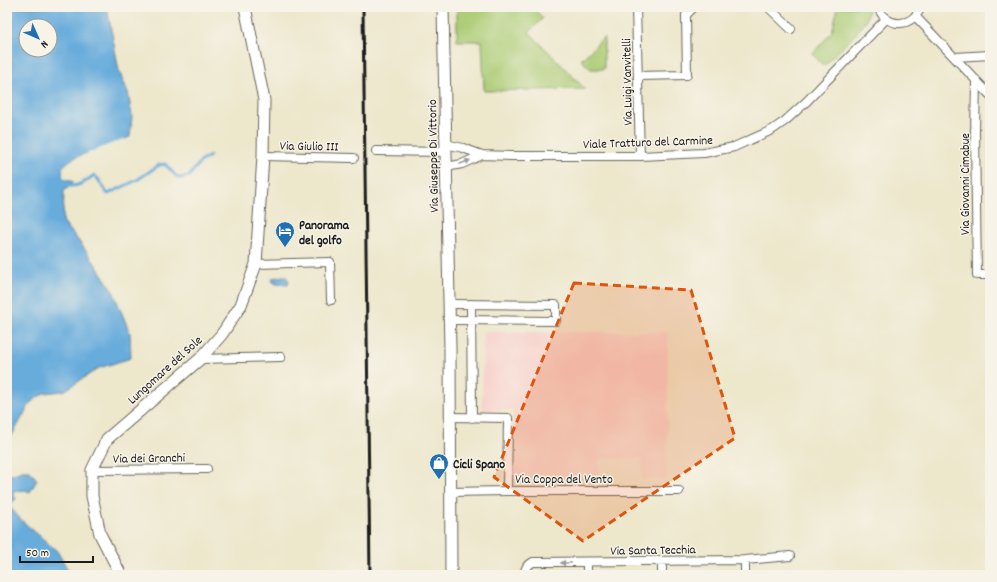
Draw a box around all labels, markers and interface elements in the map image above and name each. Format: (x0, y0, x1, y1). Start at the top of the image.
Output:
north arrow (18, 18, 58, 58)
text: N (36, 36, 51, 52)
street label: Via Luigi Vanvitelli (618, 38, 639, 126)
street label: Via Giuseppe Di Vittorio (424, 99, 445, 213)
street label: Viale Tratturo del Carmine (583, 132, 713, 155)
street label: Via Giovanni Cimabue (957, 133, 976, 235)
street label: Via Giulio III (280, 137, 338, 158)
one-way arrow (459, 159, 471, 165)
place label: Panorama del golfo (299, 217, 350, 251)
hotel icon: Panorama del golfo (274, 220, 296, 248)
street label: Lungomare del Sole (124, 332, 208, 410)
street label: Via dei Granchi (113, 449, 186, 470)
shop icon: Cicli Spano (428, 452, 450, 480)
place label: Cicli Spano (453, 456, 505, 475)
street label: Via Coppa del Vento (515, 471, 613, 490)
scale bar (20, 538, 93, 564)
street label: Via Santa Tecchia (610, 541, 697, 562)
text: 50 m (26, 545, 49, 562)
one-way arrow (559, 560, 572, 566)

